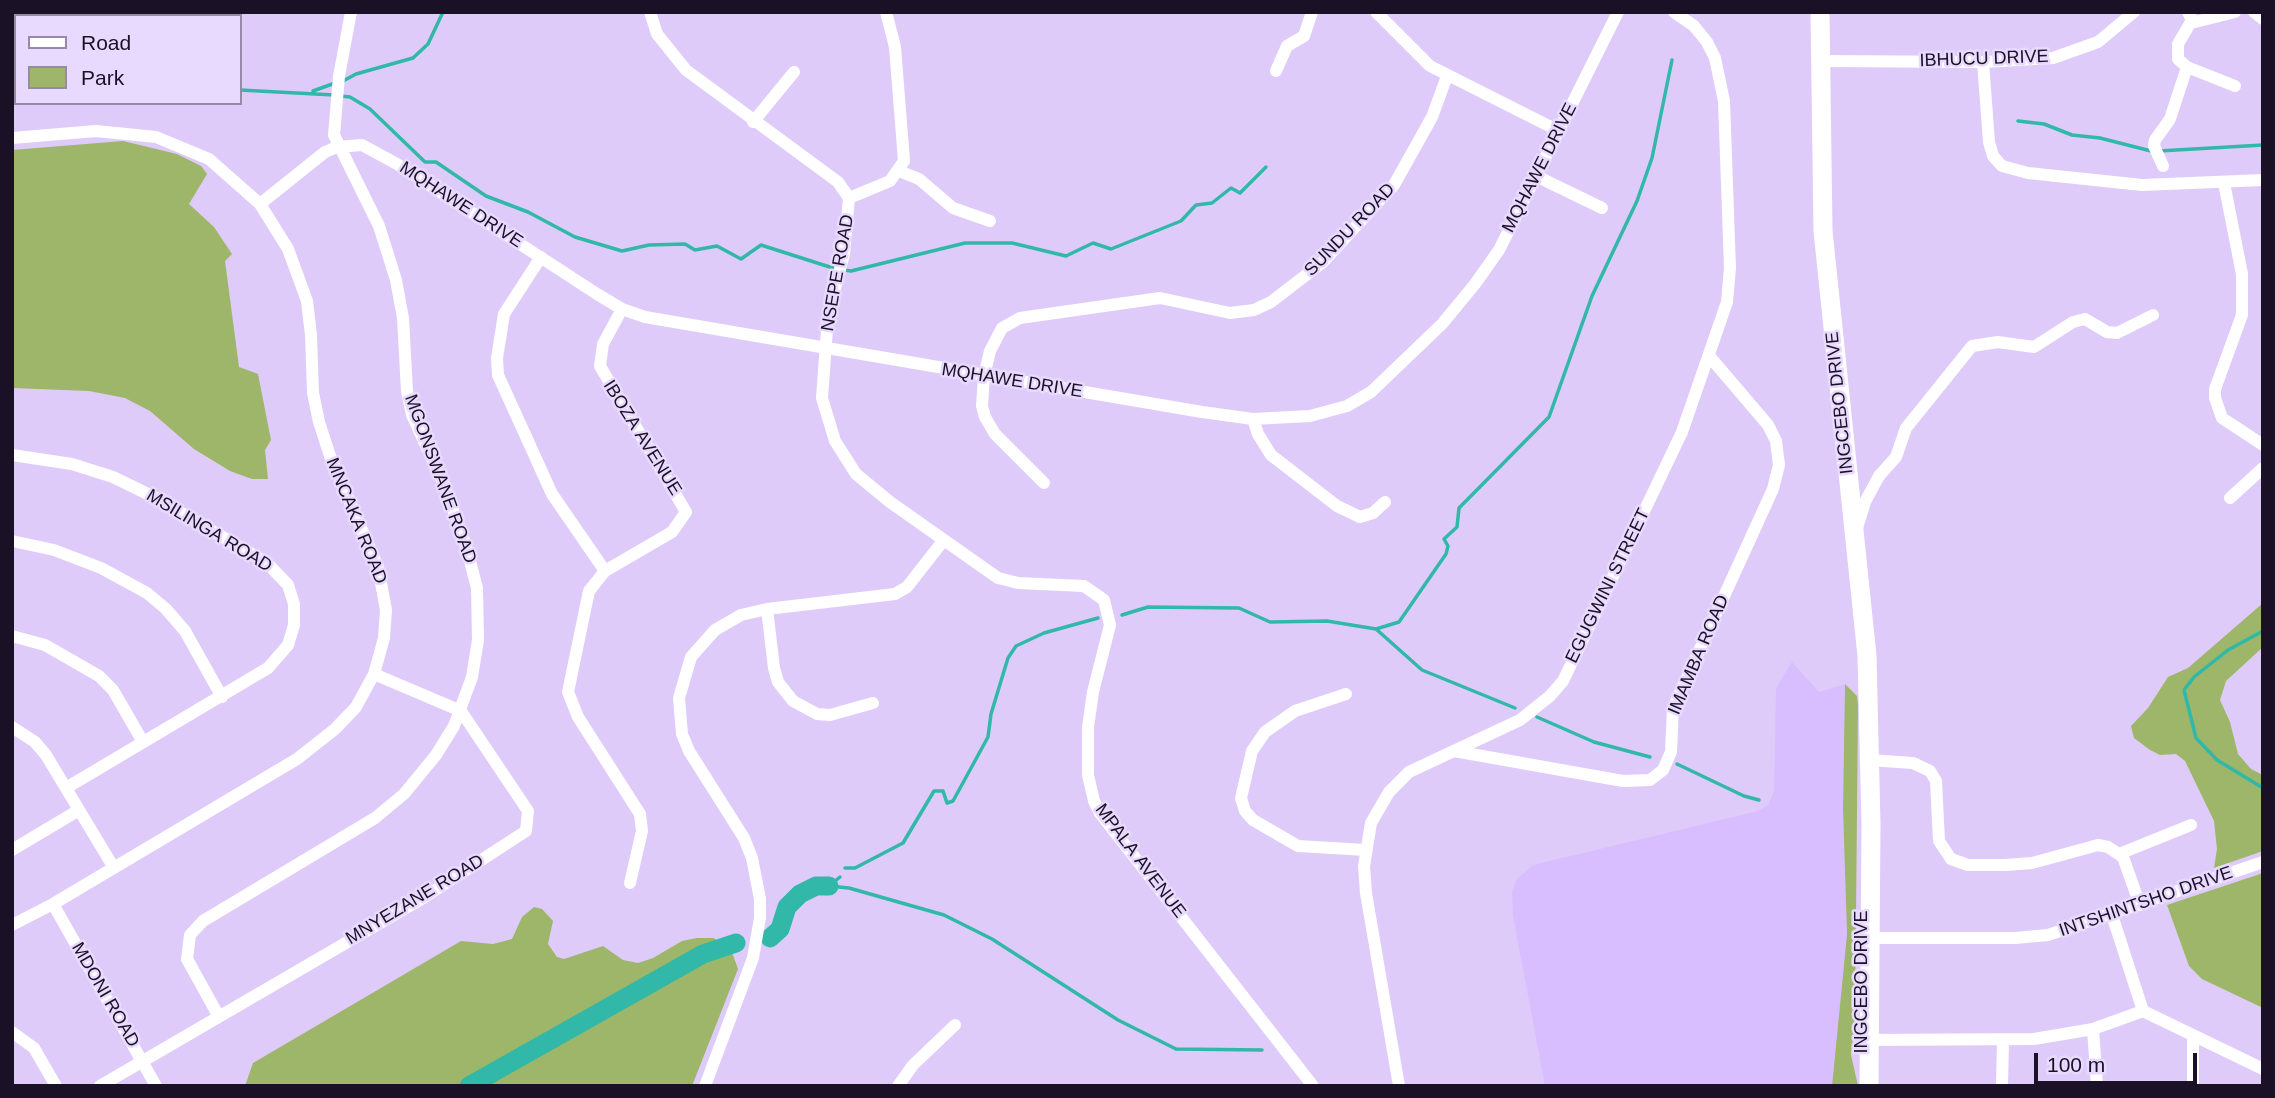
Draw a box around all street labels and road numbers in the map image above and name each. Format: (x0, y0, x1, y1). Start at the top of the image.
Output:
street label: IBHUCU DRIVE (1919, 46, 2049, 72)
street label: MQHAWE DRIVE (1498, 100, 1582, 236)
street label: MQHAWE DRIVE (395, 157, 527, 253)
street label: SUNDU ROAD (1300, 179, 1400, 281)
street label: NSEPE ROAD (817, 213, 859, 333)
street label: INGCEBO DRIVE (1822, 331, 1858, 475)
street label: MQHAWE DRIVE (940, 359, 1084, 403)
street label: IBOZA AVENUE (598, 376, 686, 500)
street label: MGONSWANE ROAD (399, 392, 481, 566)
street label: MNCAKA ROAD (321, 455, 391, 587)
street label: MSILINGA ROAD (142, 485, 276, 577)
street label: EGUGWINI STREET (1561, 505, 1655, 667)
street label: IMAMBA ROAD (1664, 592, 1734, 718)
street label: MPALA AVENUE (1090, 800, 1190, 922)
street label: MNYEZANE ROAD (342, 850, 488, 950)
street label: INTSHINTSHO DRIVE (2056, 862, 2236, 942)
street label: INGCEBO DRIVE (1851, 910, 1873, 1054)
street label: MDONI ROAD (66, 939, 144, 1051)

